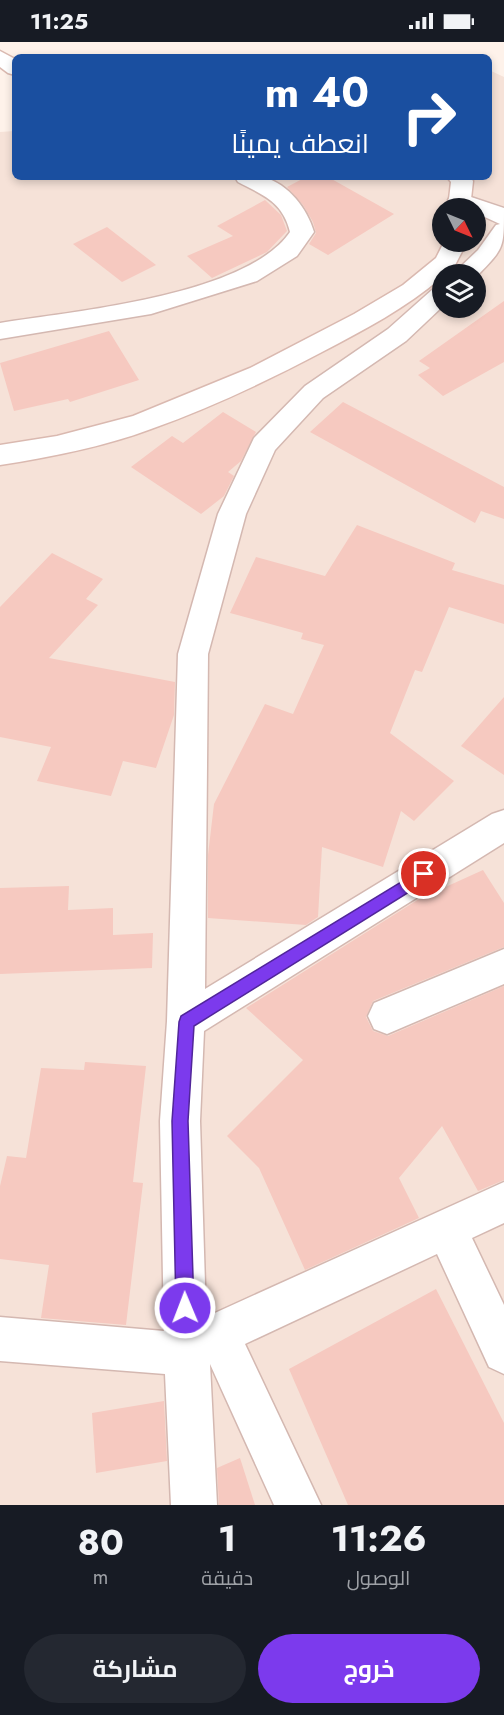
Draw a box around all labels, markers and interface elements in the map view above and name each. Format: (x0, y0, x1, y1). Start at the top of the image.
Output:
text: 11:25 (30, 5, 88, 37)
text: 40 m (265, 62, 369, 123)
icon: right (390, 78, 468, 156)
text: انعطف يمينًا (231, 124, 369, 163)
north arrow (432, 198, 486, 252)
map controls (432, 198, 486, 318)
button: layers (432, 264, 486, 318)
pin (398, 848, 449, 899)
icon: arrive (407, 857, 440, 890)
position arrow (153, 1276, 217, 1340)
text: 1 (218, 1512, 236, 1564)
text: 11:26 (331, 1512, 427, 1564)
text: 80 (77, 1516, 124, 1568)
text: m (93, 1563, 108, 1592)
text: دقيقة (201, 1564, 253, 1593)
text: الوصول (347, 1564, 411, 1593)
button: مشاركة (24, 1634, 246, 1703)
button: خروج (258, 1634, 480, 1703)

